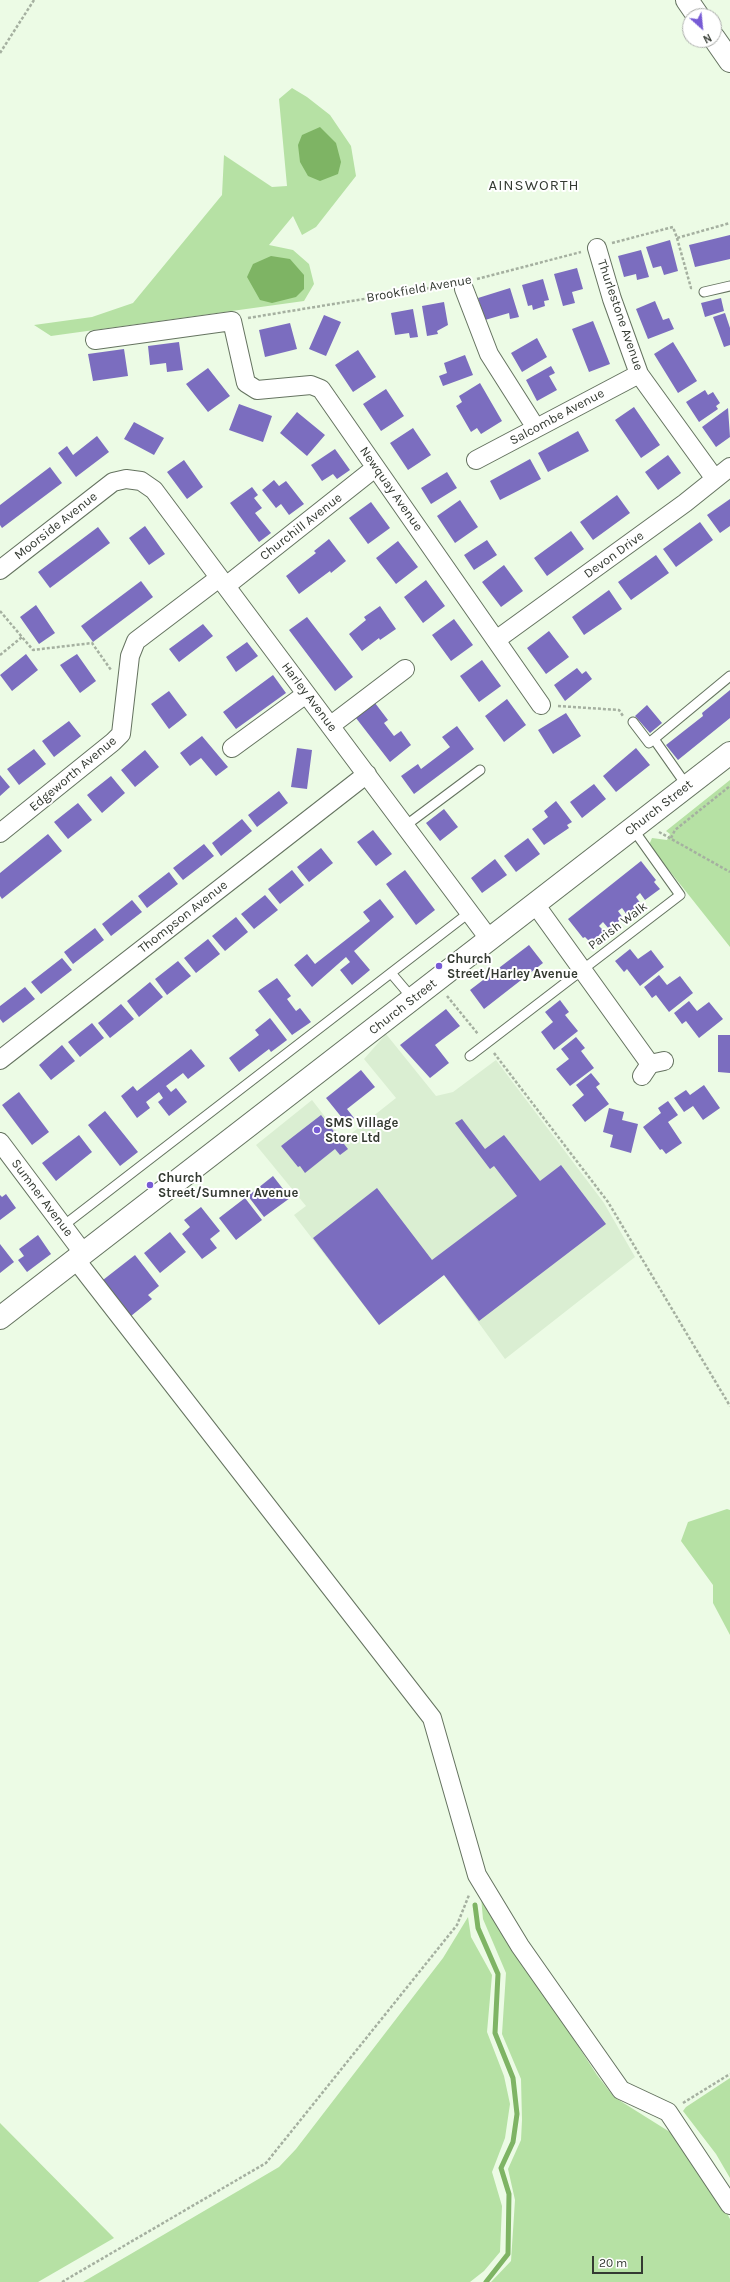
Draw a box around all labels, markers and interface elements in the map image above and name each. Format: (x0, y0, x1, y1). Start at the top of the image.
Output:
north arrow (682, 8, 722, 48)
text: N (701, 31, 714, 46)
district label: AINSWORTH (489, 177, 579, 195)
street label: Thurlestone Avenue (594, 257, 646, 373)
street label: Brookfield Avenue (365, 272, 473, 306)
street label: Salcombe Avenue (507, 385, 607, 449)
street label: Newquay Avenue (356, 444, 426, 534)
street label: Moorside Avenue (11, 489, 101, 563)
street label: Churchill Avenue (257, 490, 345, 564)
street label: Devon Drive (581, 528, 647, 582)
street label: Harley Avenue (278, 659, 340, 735)
street label: Edgeworth Avenue (26, 733, 120, 815)
street label: Church Street (622, 777, 696, 839)
street label: Thompson Avenue (135, 877, 231, 957)
street label: Parish Walk (585, 899, 651, 953)
place label: Church Street/Harley Avenue (447, 951, 578, 982)
marker: Church Street/Harley Avenue (434, 961, 444, 971)
street label: Church Street (366, 976, 440, 1038)
place label: SMS Village Store Ltd (325, 1115, 398, 1146)
marker: SMS Village Store Ltd (312, 1125, 322, 1135)
street label: Sumner Avenue (8, 1156, 76, 1240)
place label: Church Street/Sumner Avenue (158, 1170, 298, 1201)
marker: Church Street/Sumner Avenue (145, 1180, 155, 1190)
scale bar (594, 2248, 645, 2274)
text: 20 m (599, 2256, 627, 2270)

